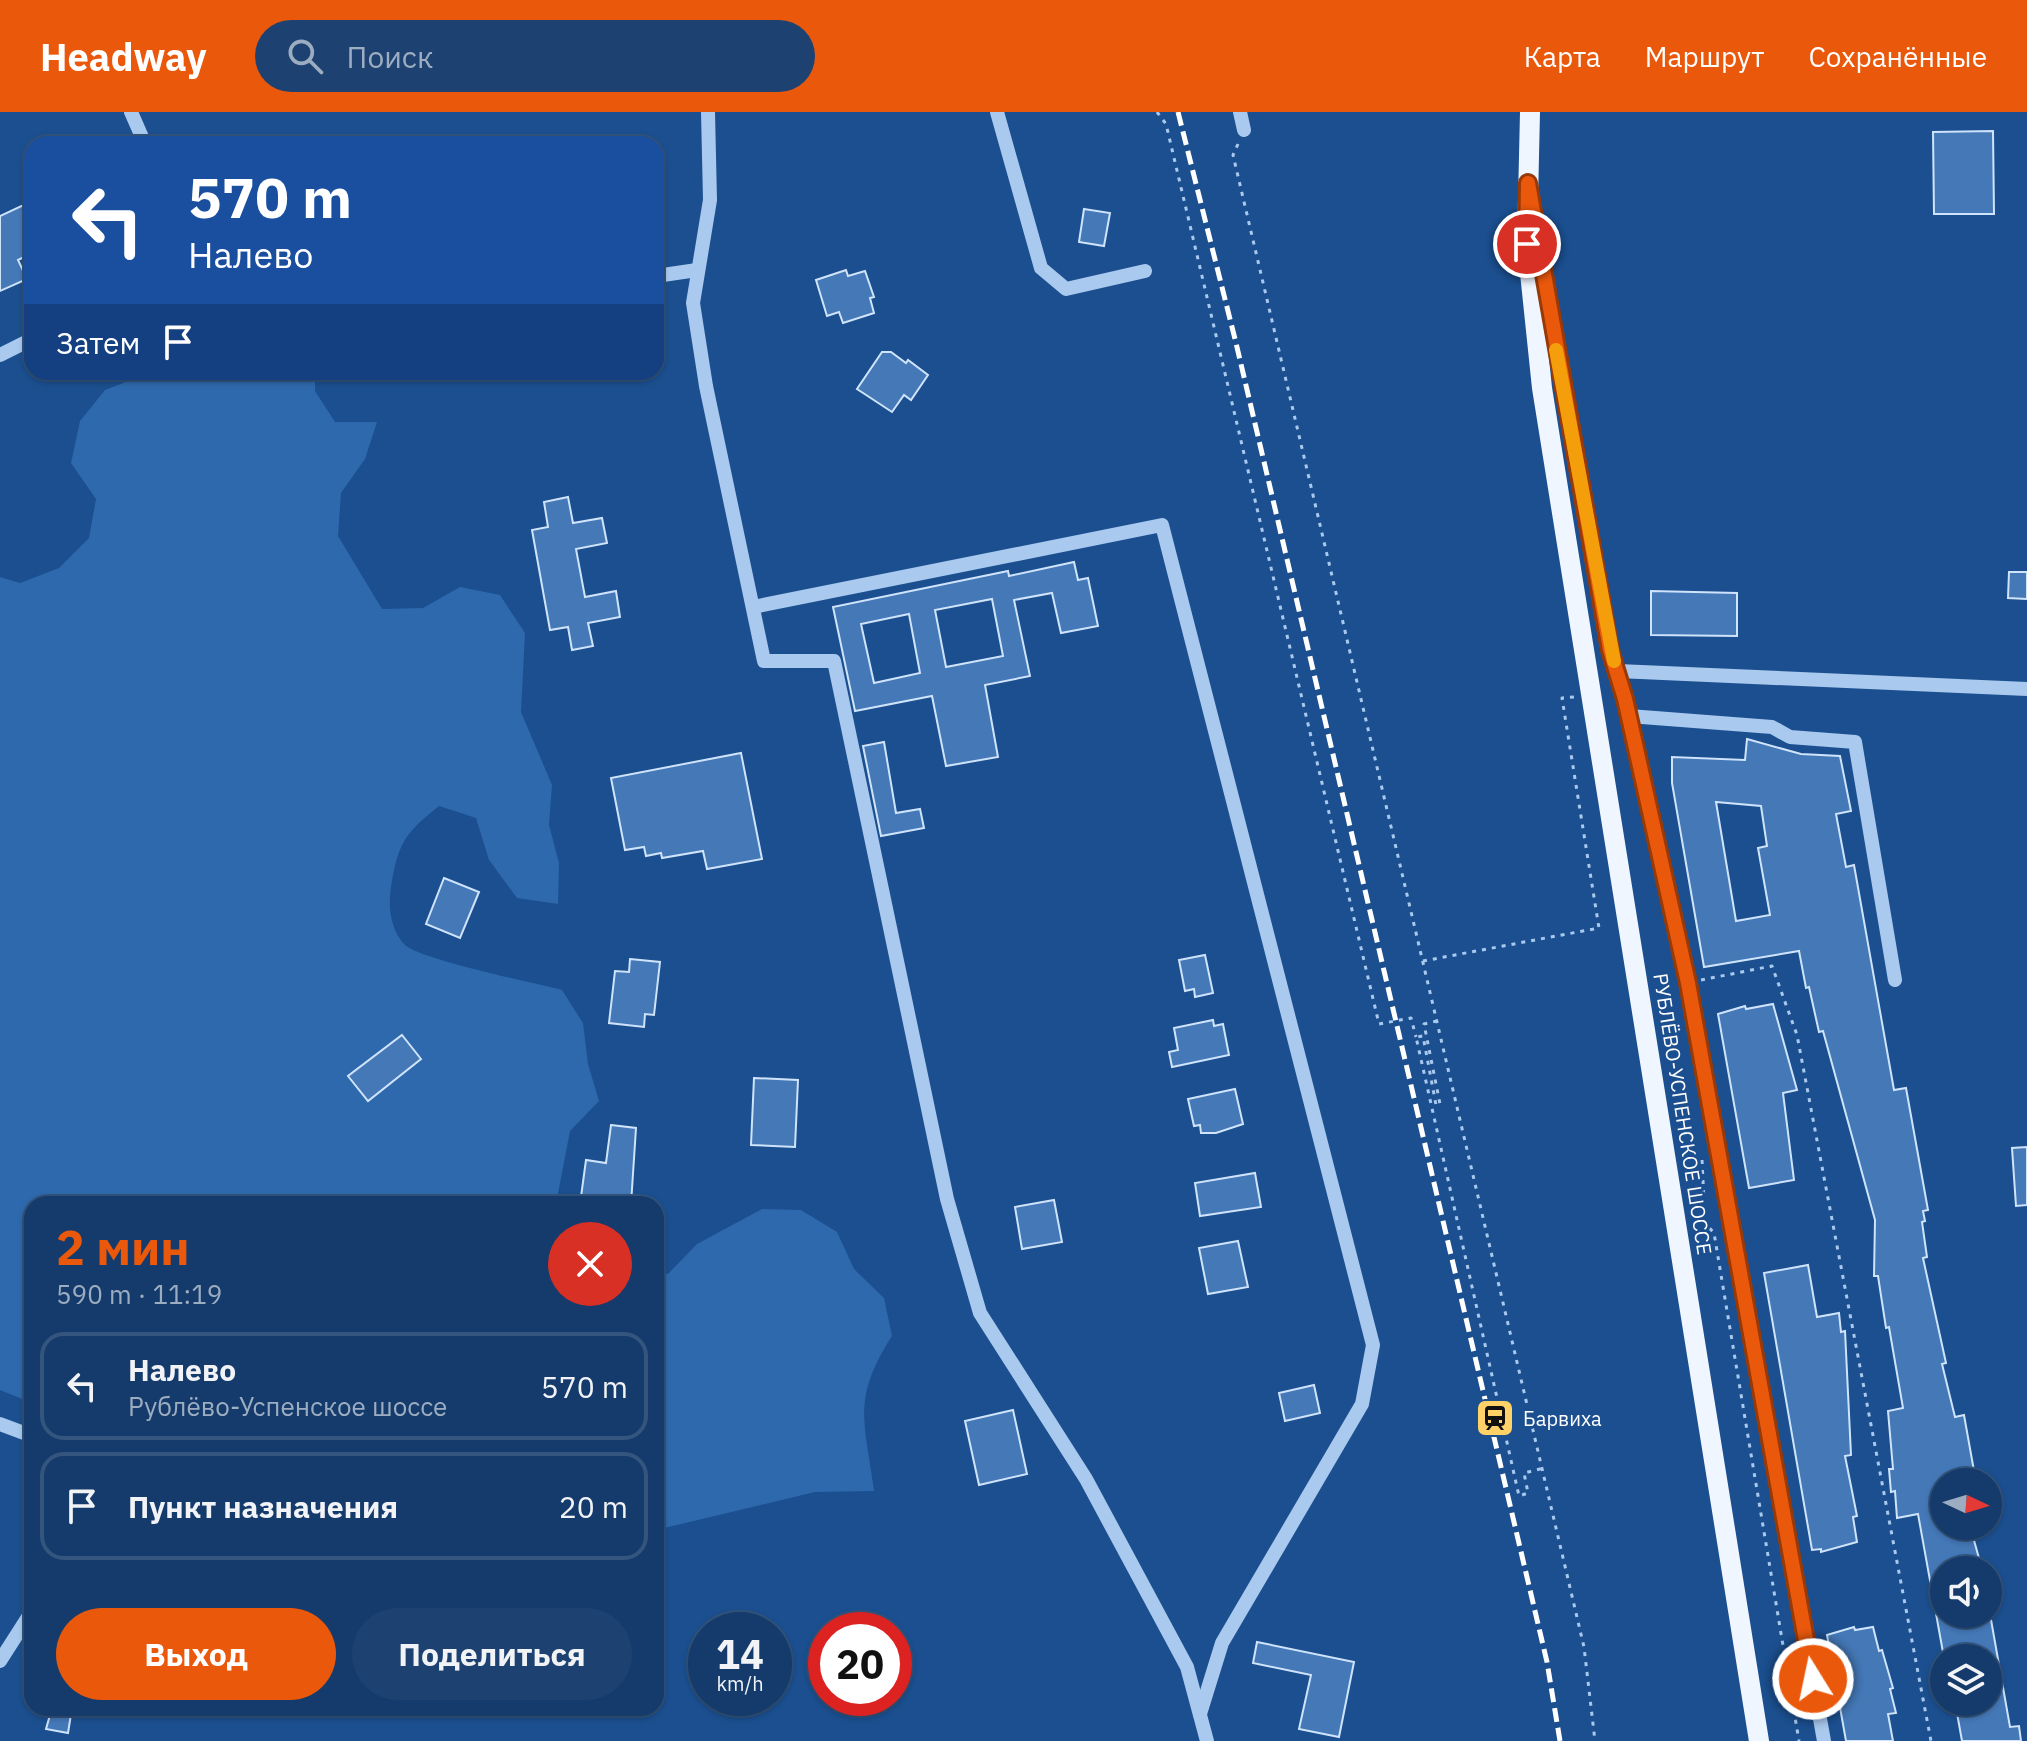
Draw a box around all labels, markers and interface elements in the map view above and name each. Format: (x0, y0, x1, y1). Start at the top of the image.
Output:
search box (255, 20, 815, 92)
text: Headway (40, 32, 207, 81)
icon: search (283, 34, 327, 78)
text: Поиск (347, 37, 433, 76)
text: Карта (1524, 38, 1601, 75)
text: Маршрут (1645, 38, 1764, 75)
text: Сохранённые (1808, 38, 1987, 75)
text: 570 m (188, 161, 352, 233)
icon: left (56, 168, 160, 272)
pin (1493, 210, 1561, 278)
icon: arrive (1505, 222, 1549, 266)
text: Налево (188, 231, 313, 278)
icon: arrive (156, 320, 200, 364)
text: Затем (56, 323, 140, 362)
street label: РУБЛЁВО-УСПЕНСКОЕ ШОССЕ (1647, 971, 1719, 1257)
text: 2 мин (56, 1216, 190, 1278)
button: close (548, 1222, 632, 1306)
text: 590 m · 11:19 (56, 1277, 222, 1311)
text: Налево (128, 1350, 236, 1389)
icon: left (60, 1364, 104, 1408)
text: 570 m (541, 1367, 628, 1406)
text: Рублёво-Успенское шоссе (128, 1389, 447, 1423)
station icon: Барвиха (1474, 1397, 1516, 1439)
place label: Барвиха (1523, 1405, 1602, 1432)
north arrow (1930, 1468, 2002, 1540)
map controls (1930, 1468, 2002, 1716)
icon: arrive (60, 1484, 104, 1528)
text: Пункт назначения (128, 1487, 398, 1526)
text: 20 m (559, 1487, 628, 1526)
button: sound (1930, 1556, 2002, 1628)
button: Выход (56, 1608, 336, 1700)
button: Поделиться (352, 1608, 632, 1700)
speed limit sign: 20 (808, 1612, 912, 1716)
text: 14 (716, 1628, 764, 1680)
position arrow (1771, 1637, 1855, 1721)
button: layers (1930, 1644, 2002, 1716)
text: km/h (716, 1670, 764, 1697)

